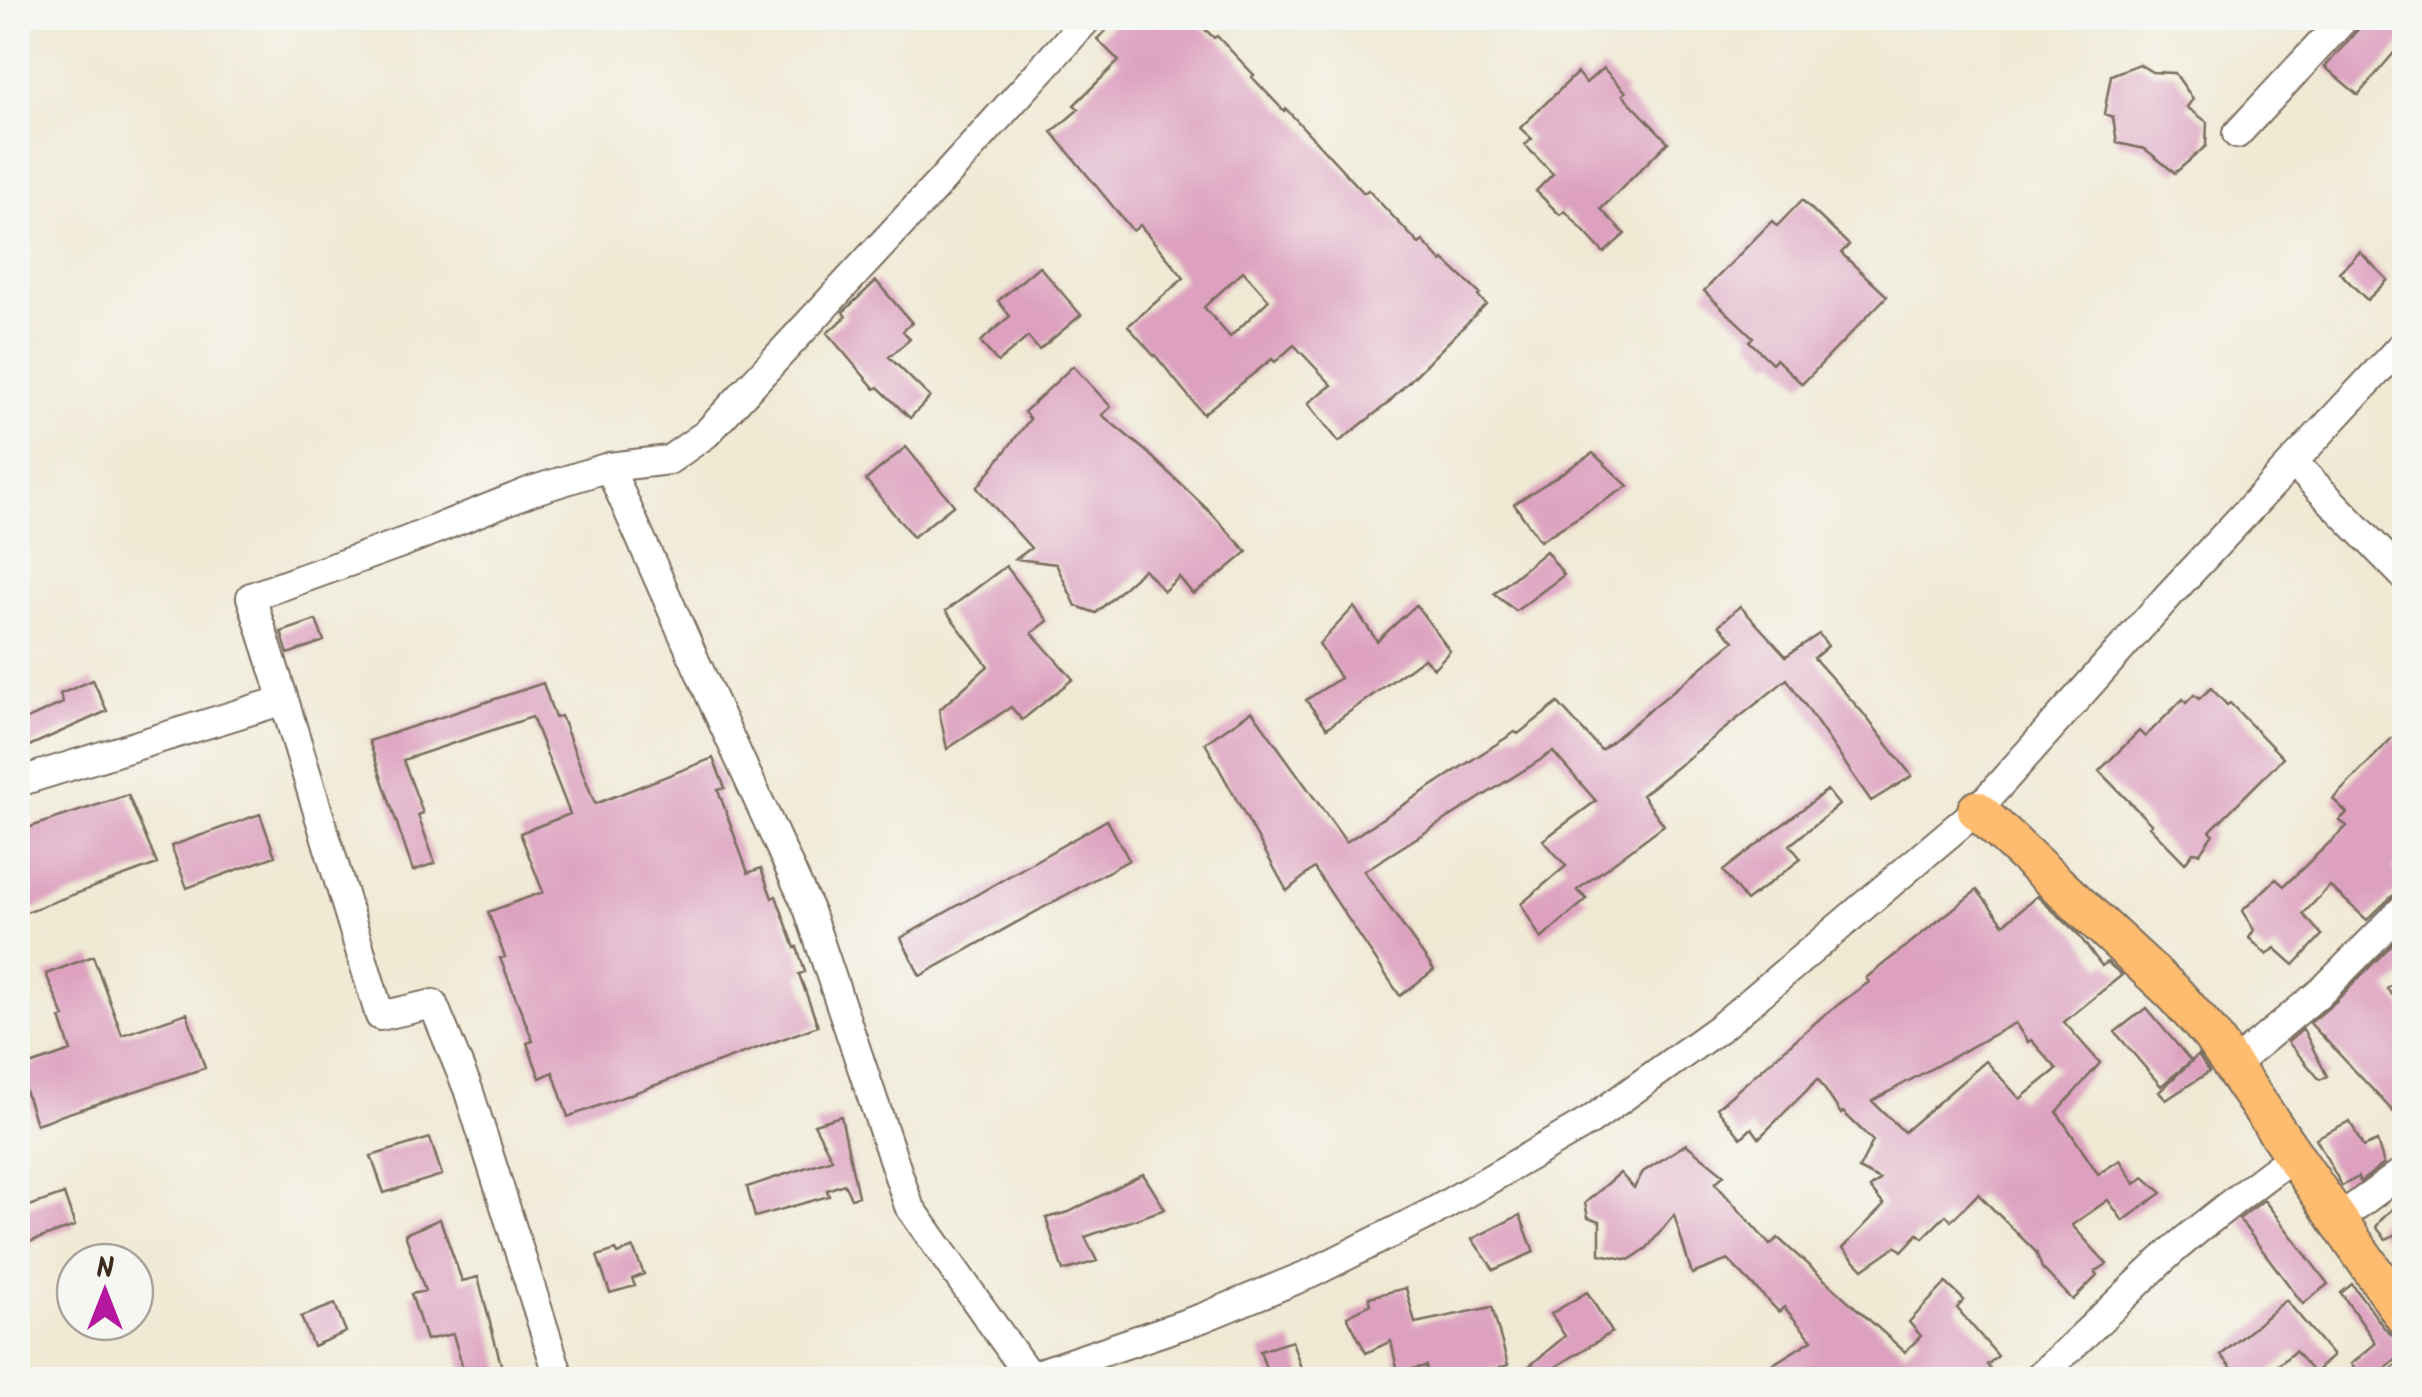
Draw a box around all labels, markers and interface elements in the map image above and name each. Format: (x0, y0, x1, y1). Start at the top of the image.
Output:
north arrow (55, 1242, 155, 1342)
text: N (96, 1247, 114, 1292)

